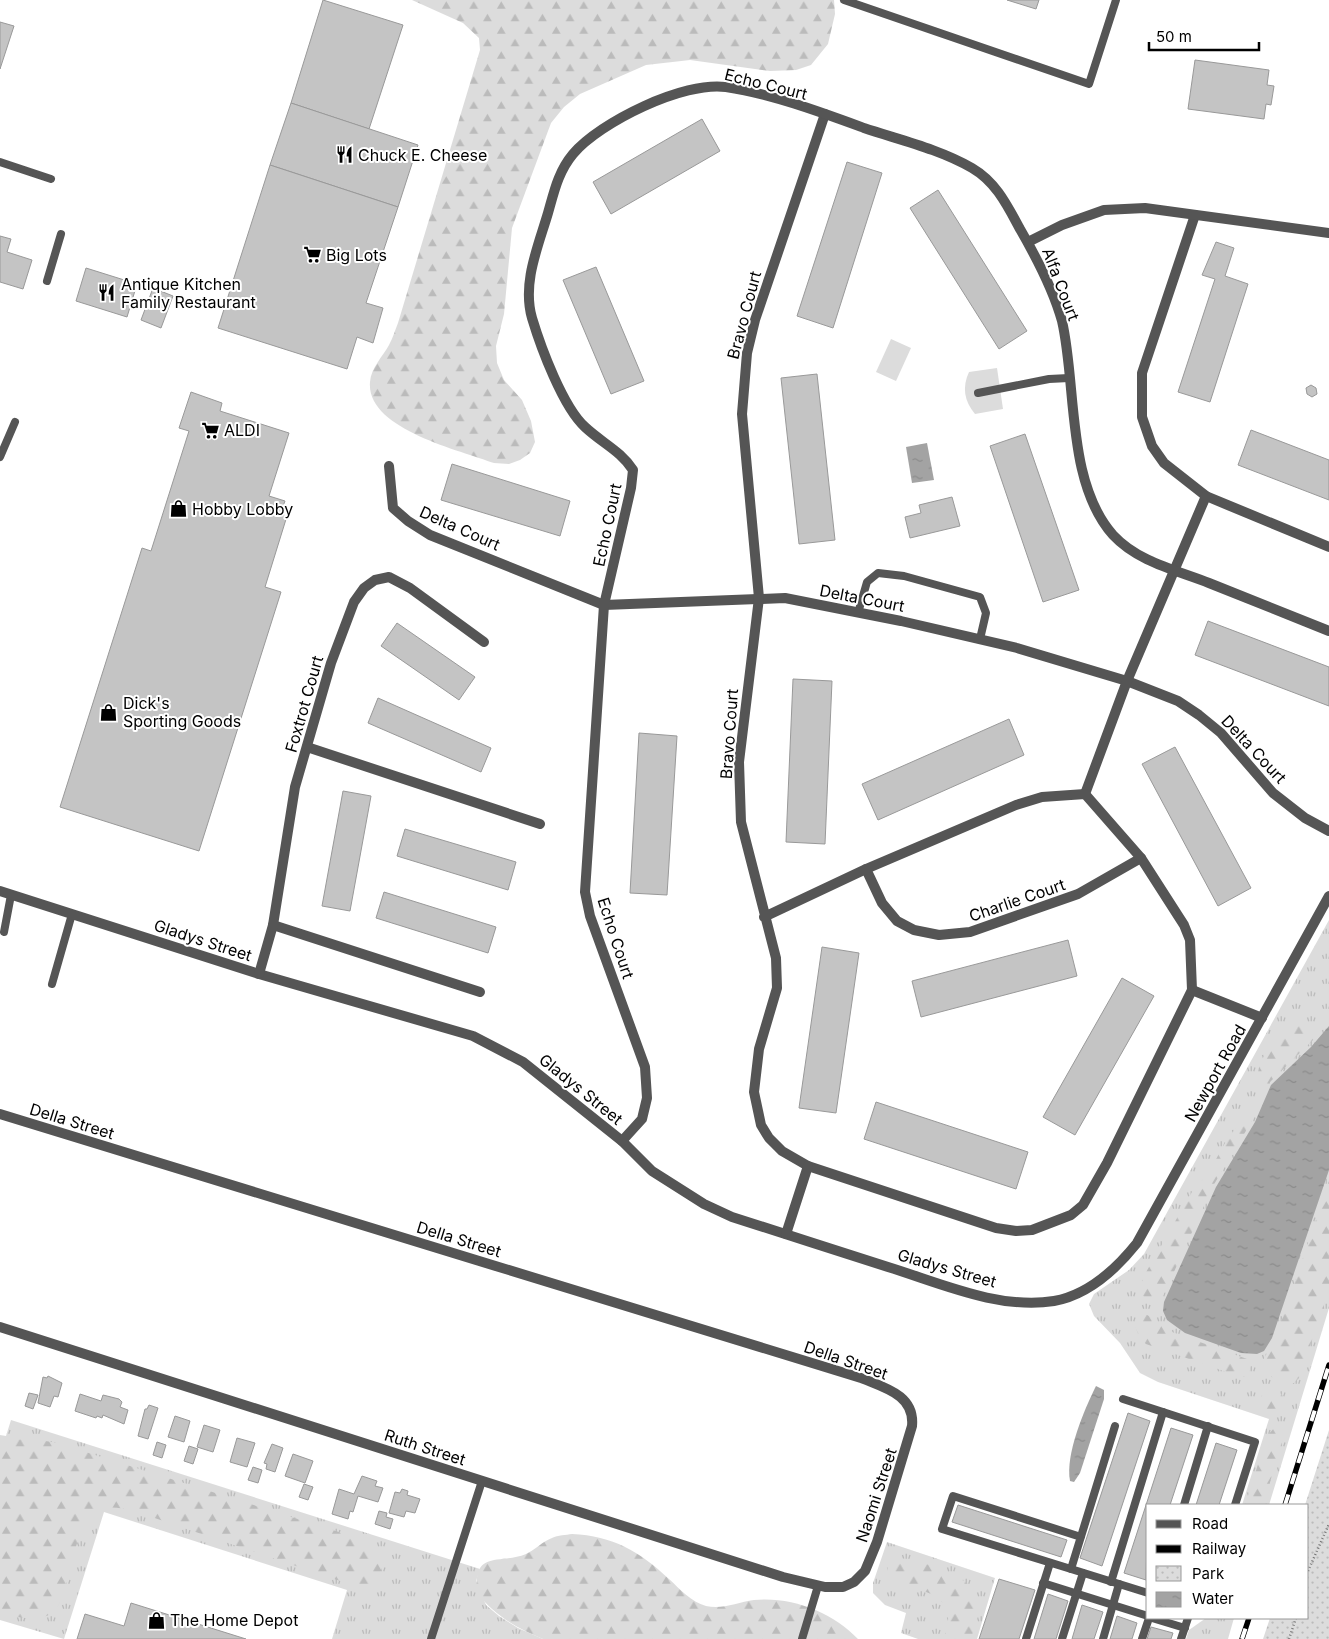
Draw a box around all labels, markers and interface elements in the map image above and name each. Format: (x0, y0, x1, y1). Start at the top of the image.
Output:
scale bar (1149, 20, 1259, 52)
text: 50 m (1156, 27, 1192, 46)
street label: Echo Court (723, 64, 809, 104)
restaurant icon: Chuck E. Cheese (334, 145, 354, 165)
place label: Chuck E. Cheese (358, 145, 487, 165)
supermarket icon: Big Lots (302, 245, 322, 265)
place label: Big Lots (326, 245, 387, 265)
street label: Alfa Court (1038, 245, 1084, 323)
street label: Bravo Court (723, 269, 765, 361)
place label: Antique Kitchen Family Restaurant (121, 274, 256, 312)
restaurant icon: Antique Kitchen Family Restaurant (97, 283, 117, 303)
supermarket icon: ALDI (200, 420, 220, 440)
place label: ALDI (224, 420, 260, 440)
street label: Echo Court (588, 482, 626, 568)
shop icon: Hobby Lobby (168, 499, 188, 519)
place label: Hobby Lobby (192, 499, 293, 519)
street label: Delta Court (417, 501, 503, 555)
street label: Delta Court (818, 580, 906, 616)
street label: Foxtrot Court (281, 653, 327, 755)
street label: Bravo Court (716, 688, 742, 780)
place label: Dick's Sporting Goods (123, 693, 241, 731)
shop icon: Dick's Sporting Goods (99, 702, 119, 722)
street label: Delta Court (1217, 711, 1291, 787)
street label: Charlie Court (966, 874, 1068, 926)
street label: Echo Court (593, 895, 639, 981)
street label: Gladys Street (152, 915, 254, 965)
street label: Newport Road (1180, 1021, 1250, 1125)
street label: Gladys Street (535, 1049, 627, 1129)
street label: Della Street (27, 1099, 117, 1143)
street label: Della Street (414, 1217, 504, 1261)
street label: Gladys Street (895, 1244, 999, 1292)
street label: Della Street (801, 1336, 891, 1384)
street label: Ruth Street (382, 1424, 468, 1470)
street label: Naomi Street (851, 1445, 901, 1545)
legend (1146, 1504, 1309, 1619)
text: Road (1192, 1514, 1228, 1533)
text: Railway (1192, 1539, 1247, 1558)
text: Park (1192, 1564, 1225, 1583)
text: Water (1192, 1589, 1234, 1608)
shop icon: The Home Depot (146, 1610, 166, 1630)
place label: The Home Depot (170, 1610, 298, 1630)

